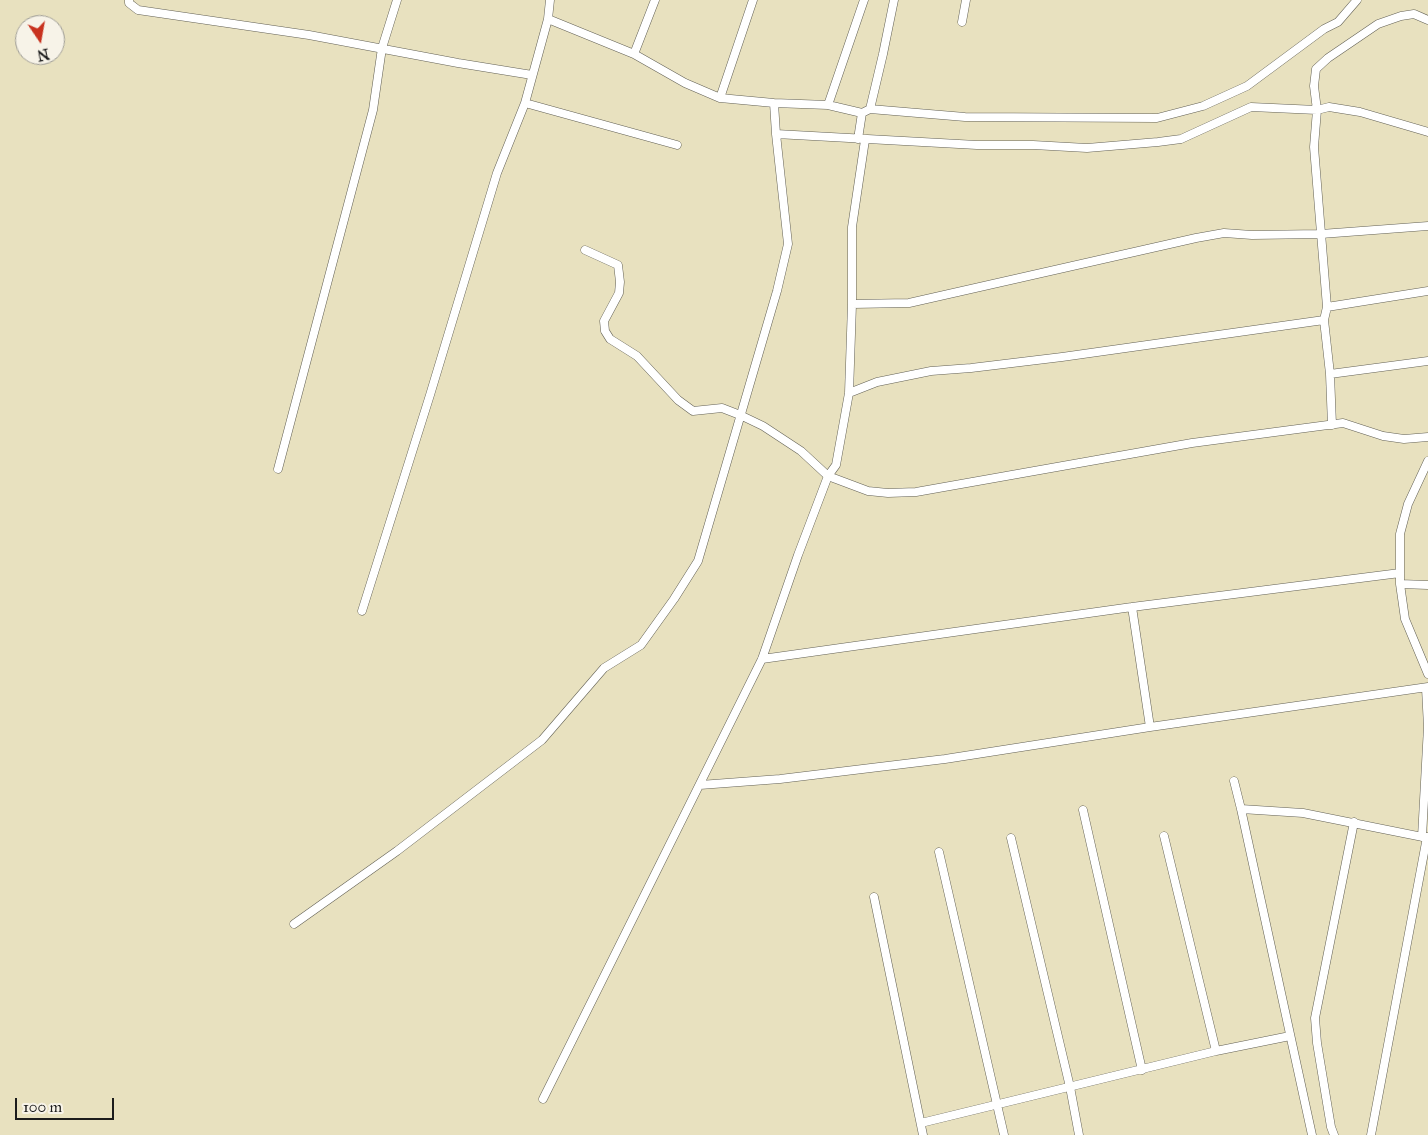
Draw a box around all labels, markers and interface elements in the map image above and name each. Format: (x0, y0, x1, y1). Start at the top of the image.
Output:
north arrow (15, 15, 65, 65)
text: N (35, 45, 51, 64)
scale bar (18, 1088, 116, 1120)
text: 100 m (23, 1098, 62, 1116)

